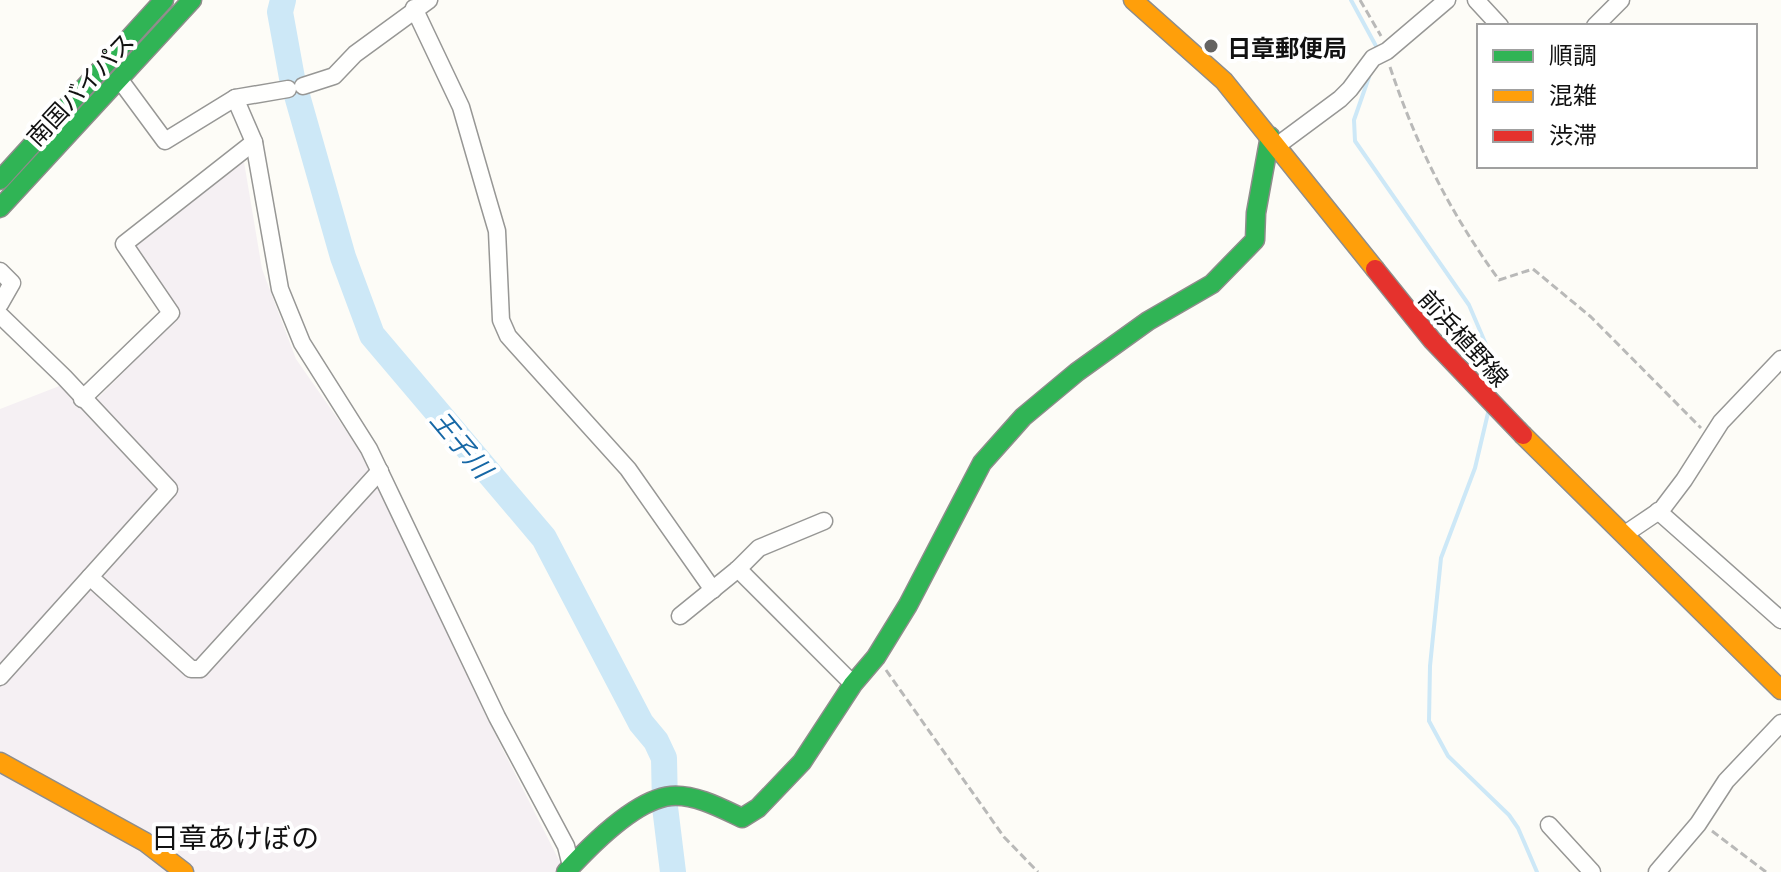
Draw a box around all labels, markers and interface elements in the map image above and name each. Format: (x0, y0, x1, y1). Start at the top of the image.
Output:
street label: 南国バイパス (17, 24, 141, 152)
legend (1477, 24, 1757, 168)
place label: 日章郵便局 (1227, 29, 1347, 64)
text: 順調 (1549, 36, 1597, 71)
marker: 日章郵便局 (1202, 37, 1220, 55)
text: 混雑 (1549, 76, 1597, 111)
text: 渋滞 (1549, 116, 1597, 151)
street label: 前浜植野線 (1412, 281, 1518, 393)
water label: 王子川 (424, 401, 504, 487)
district label: 日章あけぼの (151, 816, 319, 856)

